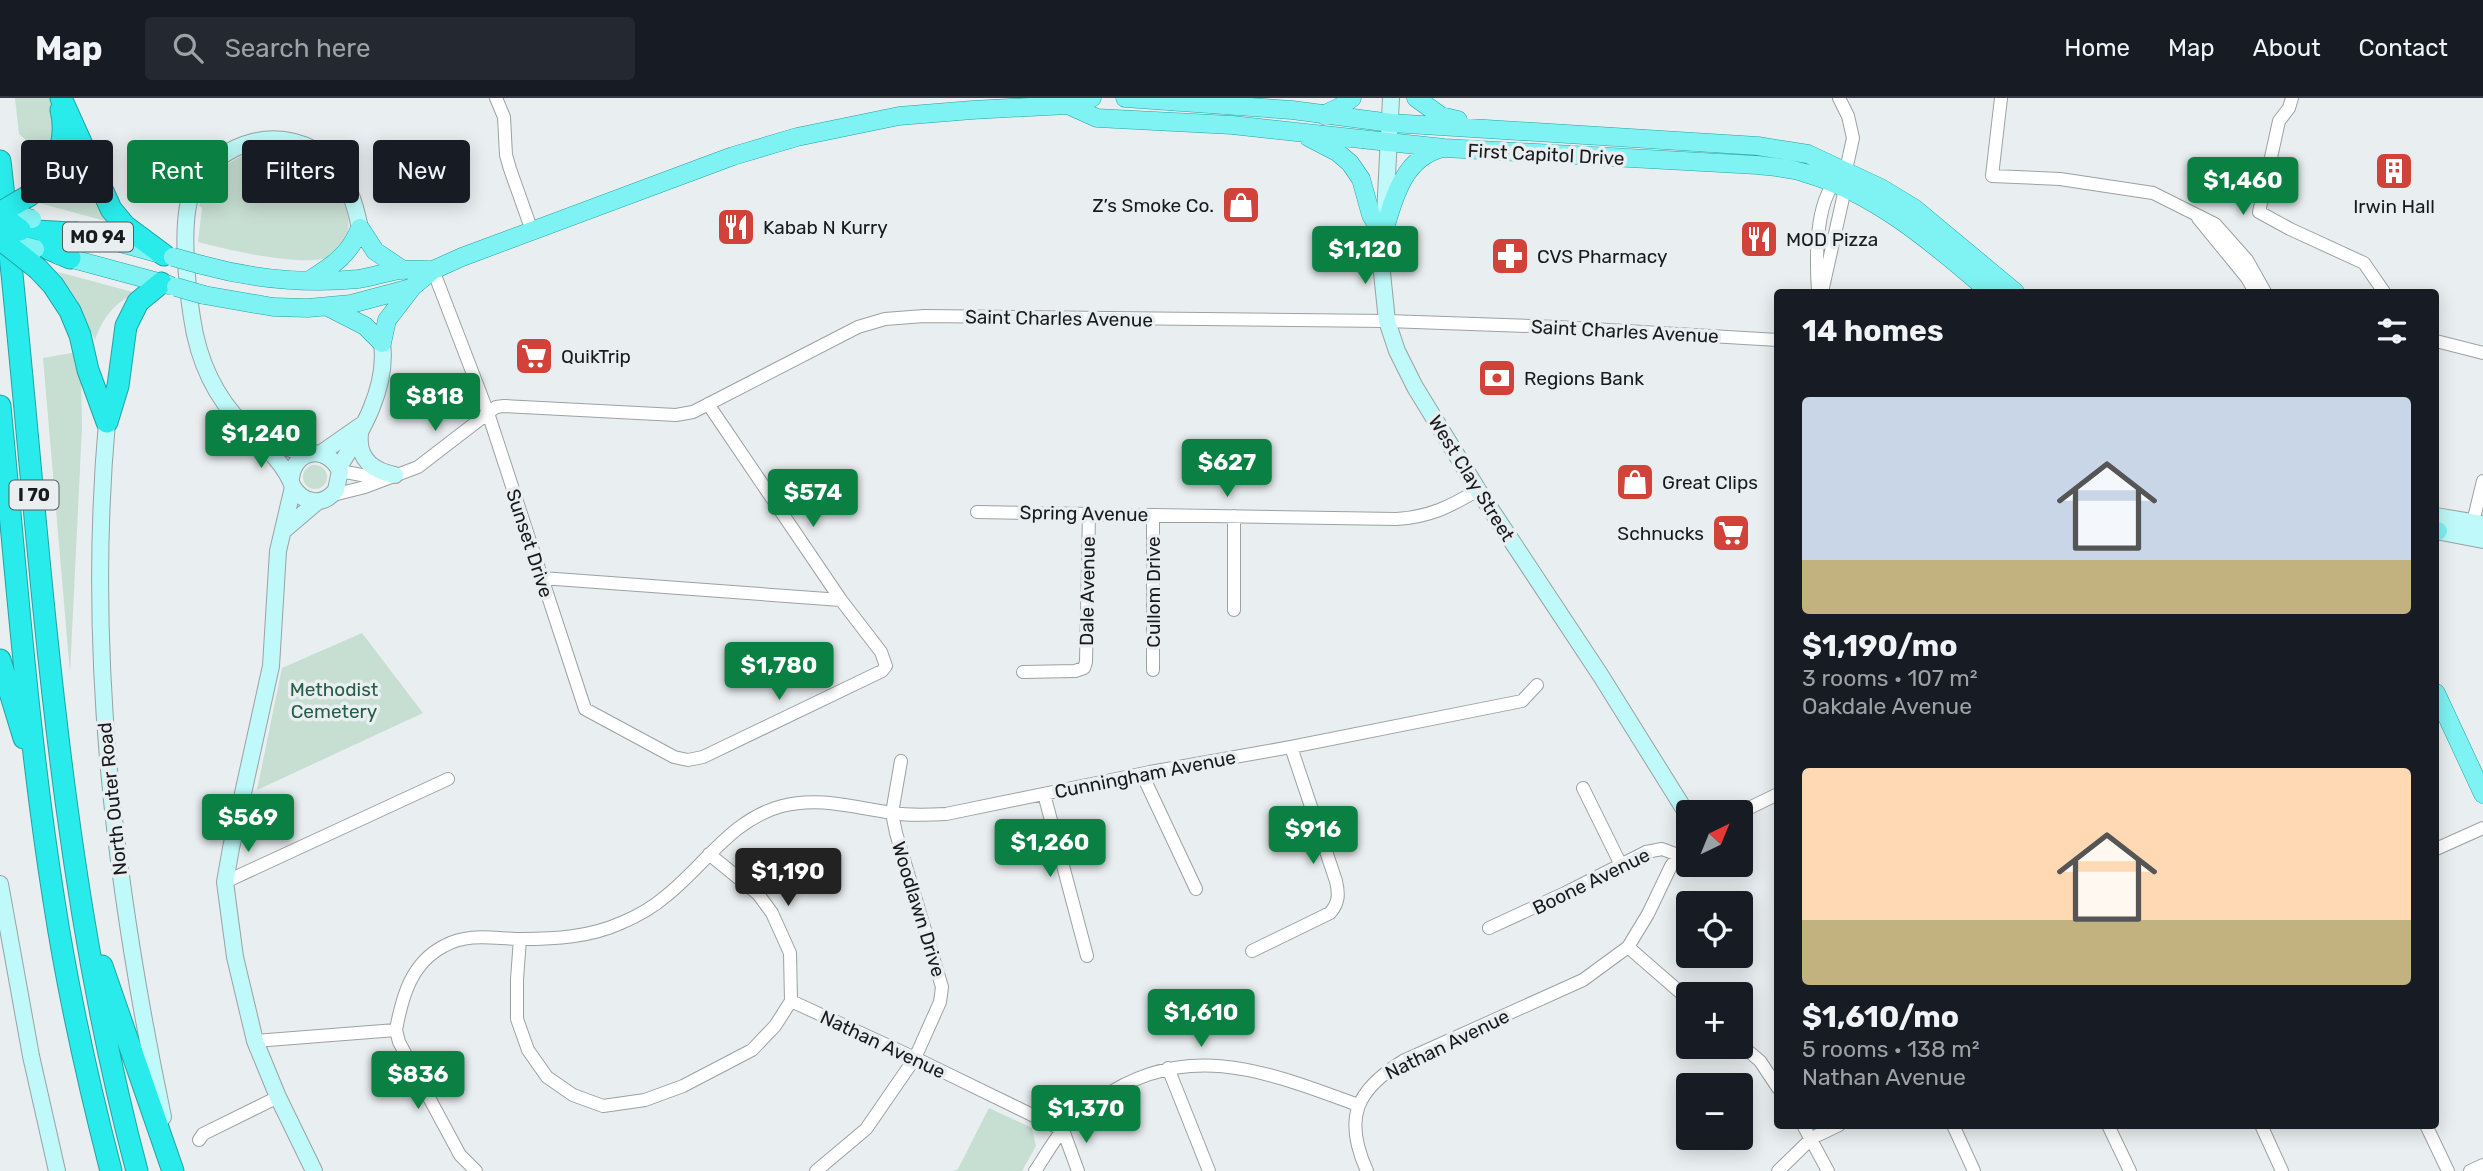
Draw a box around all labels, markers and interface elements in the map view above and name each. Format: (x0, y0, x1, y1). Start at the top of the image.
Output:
search box (145, 17, 635, 80)
text: Map (35, 29, 103, 68)
icon: search (169, 29, 207, 67)
text: Search here (225, 33, 370, 64)
text: Home (2064, 34, 2130, 62)
text: Map (2168, 34, 2215, 62)
text: About (2253, 34, 2321, 62)
text: Contact (2359, 34, 2448, 62)
street label: First Capitol Drive (1467, 139, 1625, 170)
chip: Buy (21, 140, 113, 203)
chip: Rent (127, 140, 228, 203)
chip: Filters (242, 140, 359, 203)
chip: New (373, 140, 470, 203)
building icon: Irwin Hall (2373, 150, 2415, 192)
pin: $1,460 (2186, 158, 2300, 217)
text: $1,460 (2203, 166, 2283, 194)
shop icon: Z’s Smoke Co. (1220, 184, 1262, 226)
place label: Z’s Smoke Co. (1092, 194, 1214, 217)
place label: Irwin Hall (2353, 195, 2435, 218)
restaurant icon: Kabab N Kurry (715, 206, 757, 248)
place label: Kabab N Kurry (763, 216, 888, 239)
restaurant icon: MOD Pizza (1738, 218, 1780, 260)
road number: MO 94 (63, 222, 133, 252)
pin: $1,120 (1308, 226, 1422, 286)
place label: MOD Pizza (1786, 228, 1878, 251)
text: $1,120 (1328, 235, 1402, 263)
pharmacy icon: CVS Pharmacy (1489, 235, 1531, 277)
place label: CVS Pharmacy (1537, 245, 1667, 268)
street label: Saint Charles Avenue (965, 305, 1153, 332)
icon: filters (2373, 312, 2411, 350)
text: 14 homes (1802, 313, 1944, 349)
street label: Saint Charles Avenue (1531, 315, 1719, 348)
supermarket icon: QuikTrip (513, 335, 555, 377)
place label: QuikTrip (561, 345, 631, 368)
bank icon: Regions Bank (1476, 357, 1518, 399)
place label: Regions Bank (1524, 367, 1644, 390)
pin: $818 (394, 374, 476, 433)
text: $818 (406, 382, 464, 410)
pin: $1,240 (204, 410, 318, 470)
street label: West Clay Street (1424, 411, 1520, 546)
text: $1,240 (221, 419, 301, 447)
pin: $627 (1186, 440, 1268, 499)
icon: home (2044, 443, 2170, 569)
text: $627 (1198, 448, 1256, 476)
shop icon: Great Clips (1614, 461, 1656, 503)
pin: $574 (772, 470, 854, 529)
place label: Great Clips (1662, 471, 1758, 494)
text: $574 (784, 478, 842, 506)
road number: I 70 (9, 480, 58, 510)
street label: Sunset Drive (501, 486, 558, 600)
street label: Spring Avenue (1020, 501, 1148, 526)
supermarket icon: Schnucks (1710, 512, 1752, 554)
place label: Schnucks (1617, 522, 1704, 545)
street label: Dale Avenue (1075, 536, 1100, 646)
street label: Cullom Drive (1142, 536, 1165, 648)
text: $1,190/mo (1802, 628, 1958, 664)
pin: $1,780 (722, 642, 836, 702)
text: $1,780 (741, 651, 817, 679)
text: 3 rooms · 107 m² (1802, 664, 1978, 692)
park label: Methodist Cemetery (290, 678, 379, 723)
text: Oakdale Avenue (1802, 692, 1972, 720)
street label: North Outer Road (93, 721, 132, 877)
street label: Cunningham Avenue (1052, 746, 1238, 803)
pin: $569 (207, 794, 289, 854)
north arrow (1676, 800, 1754, 877)
map controls (1676, 800, 1753, 1150)
text: $569 (218, 803, 278, 831)
pin: $916 (1272, 806, 1354, 866)
icon: home (2044, 814, 2170, 940)
text: $916 (1285, 815, 1341, 843)
pin: $1,260 (993, 820, 1107, 879)
text: $1,260 (1011, 828, 1089, 856)
street label: Woodlawn Drive (887, 839, 950, 980)
street label: Boone Avenue (1529, 843, 1653, 920)
pin: $1,190 (731, 848, 845, 908)
text: $1,190 (751, 857, 825, 885)
button: locate (1676, 891, 1753, 968)
button: + (1676, 982, 1753, 1059)
pin: $1,610 (1144, 990, 1258, 1049)
text: $1,610 (1164, 998, 1238, 1026)
text: $1,610/mo (1802, 999, 1959, 1035)
street label: Nathan Avenue (1381, 1004, 1513, 1084)
street label: Nathan Avenue (817, 1005, 949, 1083)
text: 5 rooms · 138 m² (1802, 1035, 1979, 1063)
pin: $836 (377, 1052, 459, 1111)
text: $836 (387, 1060, 449, 1088)
text: Nathan Avenue (1802, 1063, 1966, 1091)
button: − (1676, 1073, 1753, 1150)
pin: $1,370 (1029, 1086, 1143, 1145)
text: $1,370 (1047, 1094, 1125, 1122)

